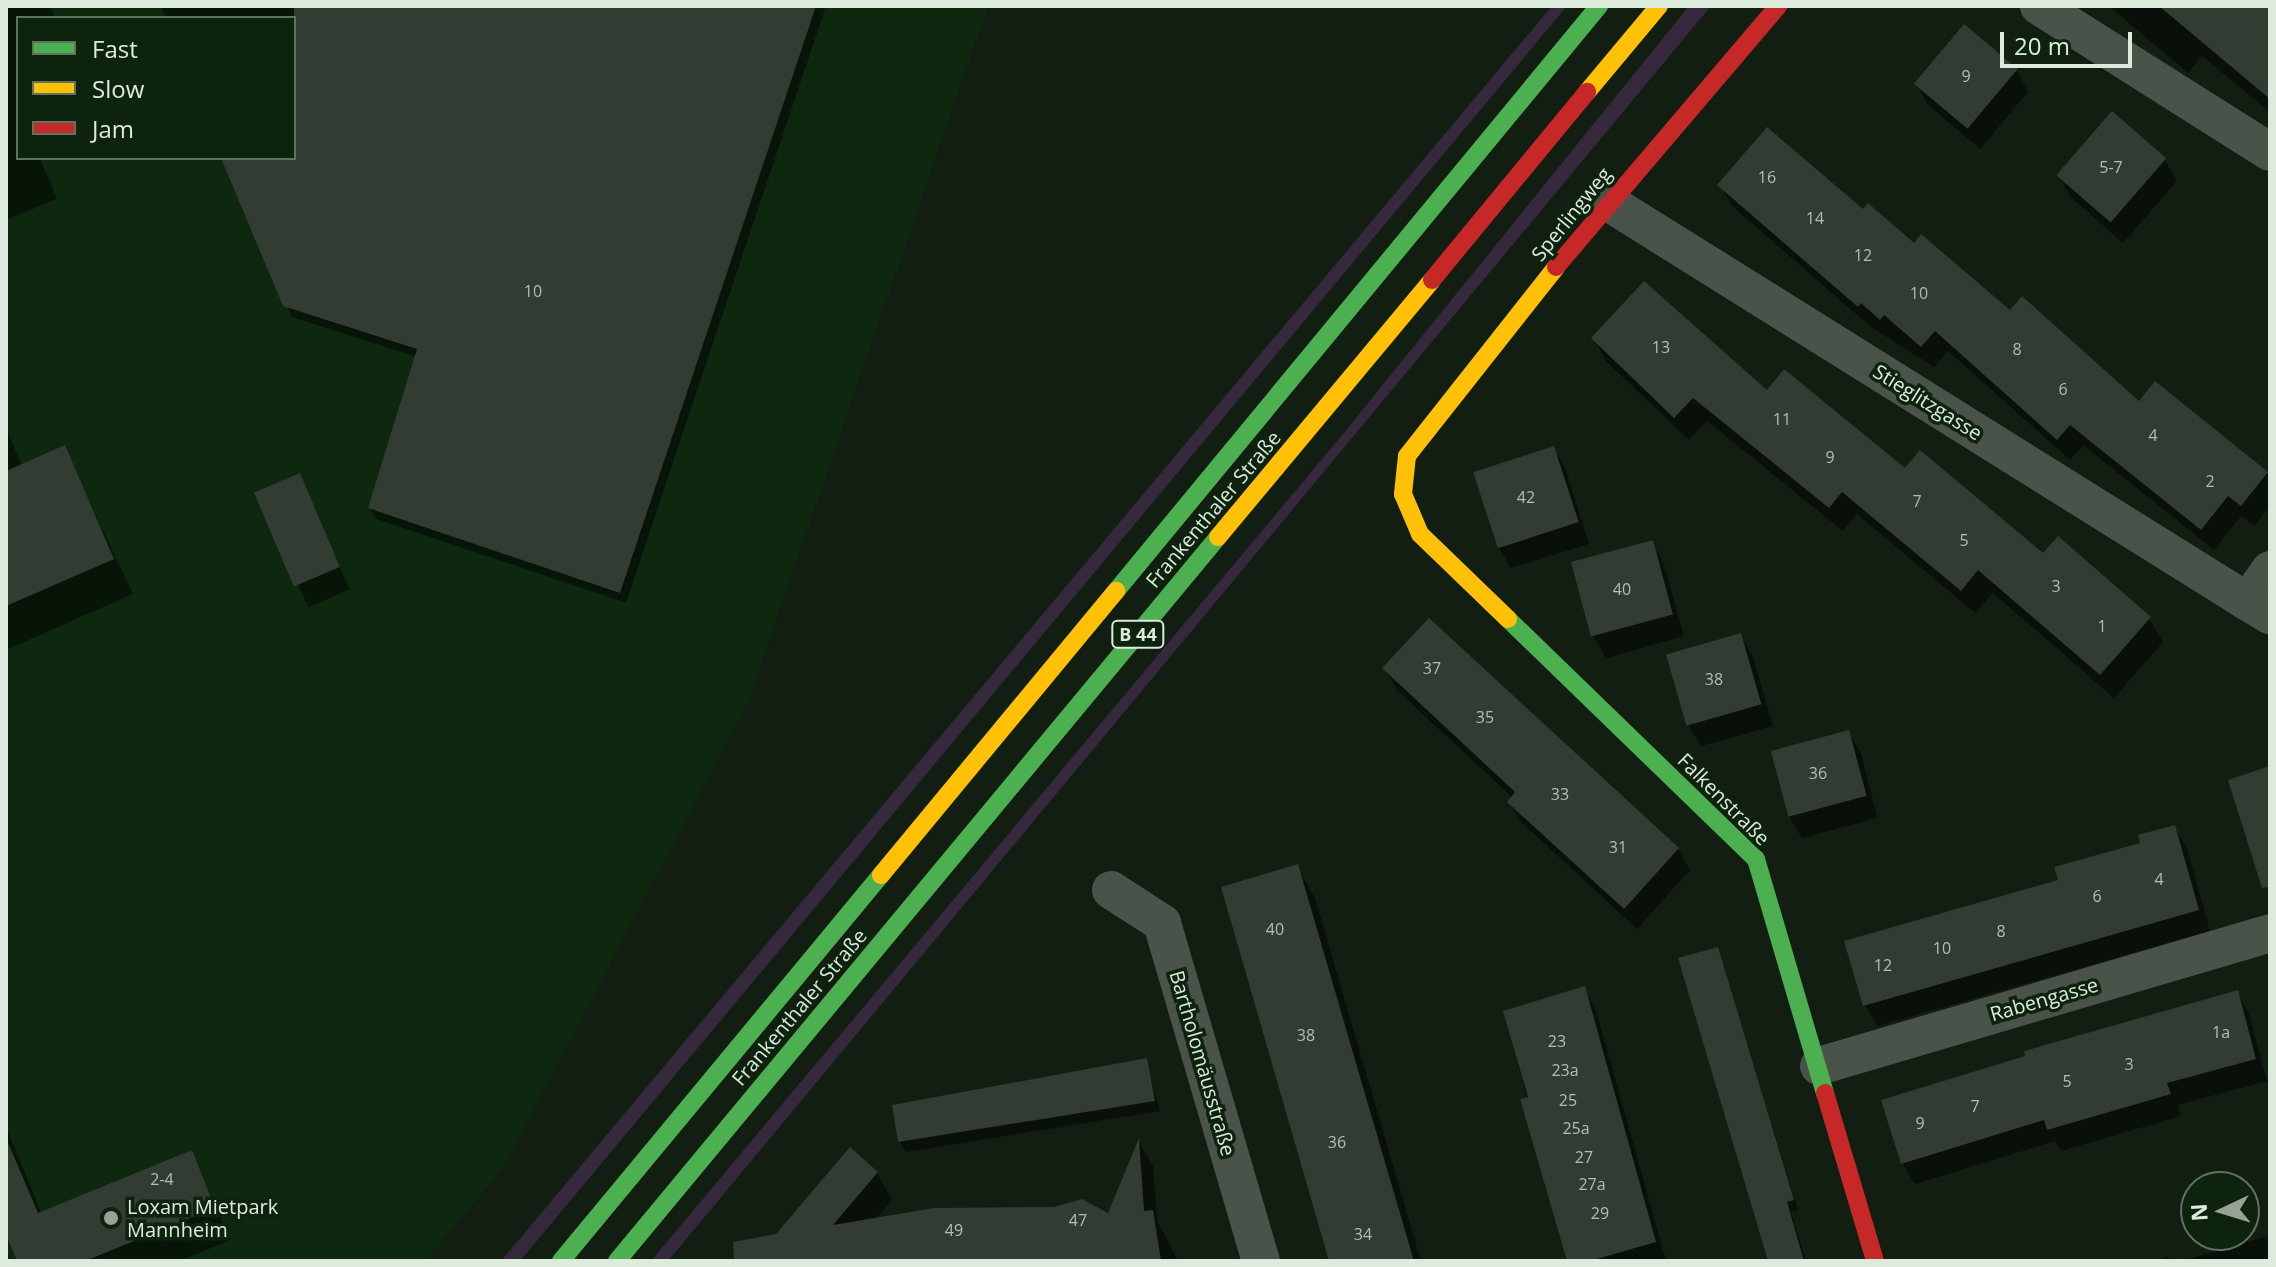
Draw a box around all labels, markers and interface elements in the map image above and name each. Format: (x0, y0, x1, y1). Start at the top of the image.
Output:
legend (16, 16, 296, 160)
scale bar (2004, 16, 2136, 66)
text: 20 m (2014, 29, 2070, 62)
text: Fast (92, 32, 138, 65)
house number: 9 (1961, 66, 1971, 86)
text: Slow (92, 72, 144, 105)
text: Jam (92, 112, 134, 145)
house number: 5-7 (2099, 157, 2123, 177)
street label: Sperlingweg (1526, 162, 1616, 266)
house number: 16 (1758, 167, 1776, 187)
house number: 14 (1806, 208, 1824, 228)
house number: 12 (1854, 245, 1872, 265)
house number: 10 (524, 281, 542, 301)
house number: 10 (1910, 283, 1928, 303)
house number: 13 (1652, 337, 1670, 357)
house number: 8 (2012, 339, 2022, 359)
street label: Stieglitzgasse (1869, 359, 1987, 445)
house number: 6 (2058, 379, 2068, 399)
house number: 11 (1773, 409, 1791, 429)
house number: 4 (2148, 425, 2158, 445)
street label: Frankenthaler Straße (1140, 426, 1286, 592)
house number: 9 (1825, 447, 1835, 467)
house number: 2 (2205, 471, 2215, 491)
house number: 42 (1517, 487, 1535, 507)
house number: 7 (1912, 491, 1922, 511)
house number: 5 (1959, 530, 1969, 550)
house number: 3 (2051, 576, 2061, 596)
house number: 40 (1613, 579, 1631, 599)
house number: 1 (2097, 616, 2107, 636)
road number: B 44 (1110, 620, 1166, 648)
house number: 37 (1423, 658, 1441, 678)
house number: 38 (1705, 669, 1723, 689)
house number: 35 (1476, 707, 1494, 727)
street label: Falkenstraße (1673, 748, 1775, 850)
house number: 36 (1809, 763, 1827, 783)
house number: 33 (1551, 784, 1569, 804)
house number: 31 (1609, 837, 1627, 857)
house number: 4 (2154, 869, 2164, 889)
house number: 6 (2092, 886, 2102, 906)
house number: 40 (1266, 919, 1284, 939)
house number: 8 (1996, 921, 2006, 941)
street label: Frankenthaler Straße (726, 924, 872, 1090)
house number: 10 (1933, 938, 1951, 958)
house number: 12 (1874, 955, 1892, 975)
street label: Bartholomäusstraße (1165, 968, 1241, 1158)
street label: Rabengasse (1987, 972, 2101, 1026)
house number: 1a (2212, 1022, 2230, 1042)
house number: 38 (1297, 1025, 1315, 1045)
house number: 23 (1548, 1031, 1566, 1051)
house number: 3 (2124, 1054, 2134, 1074)
house number: 23a (1551, 1060, 1579, 1080)
house number: 5 (2062, 1071, 2072, 1091)
house number: 25 (1559, 1090, 1577, 1110)
house number: 7 (1970, 1096, 1980, 1116)
house number: 9 (1915, 1113, 1925, 1133)
house number: 25a (1562, 1118, 1590, 1138)
house number: 36 (1328, 1132, 1346, 1152)
house number: 27 (1575, 1147, 1593, 1167)
house number: 2-4 (150, 1169, 174, 1189)
north arrow (2180, 1171, 2260, 1251)
house number: 27a (1578, 1174, 1606, 1194)
place label: Loxam Mietpark Mannheim (127, 1194, 278, 1241)
house number: 29 (1591, 1203, 1609, 1223)
text: N (2182, 1203, 2214, 1223)
marker: Loxam Mietpark Mannheim (102, 1209, 120, 1227)
house number: 47 (1069, 1210, 1087, 1230)
house number: 49 (945, 1220, 963, 1240)
house number: 34 (1354, 1224, 1372, 1244)

